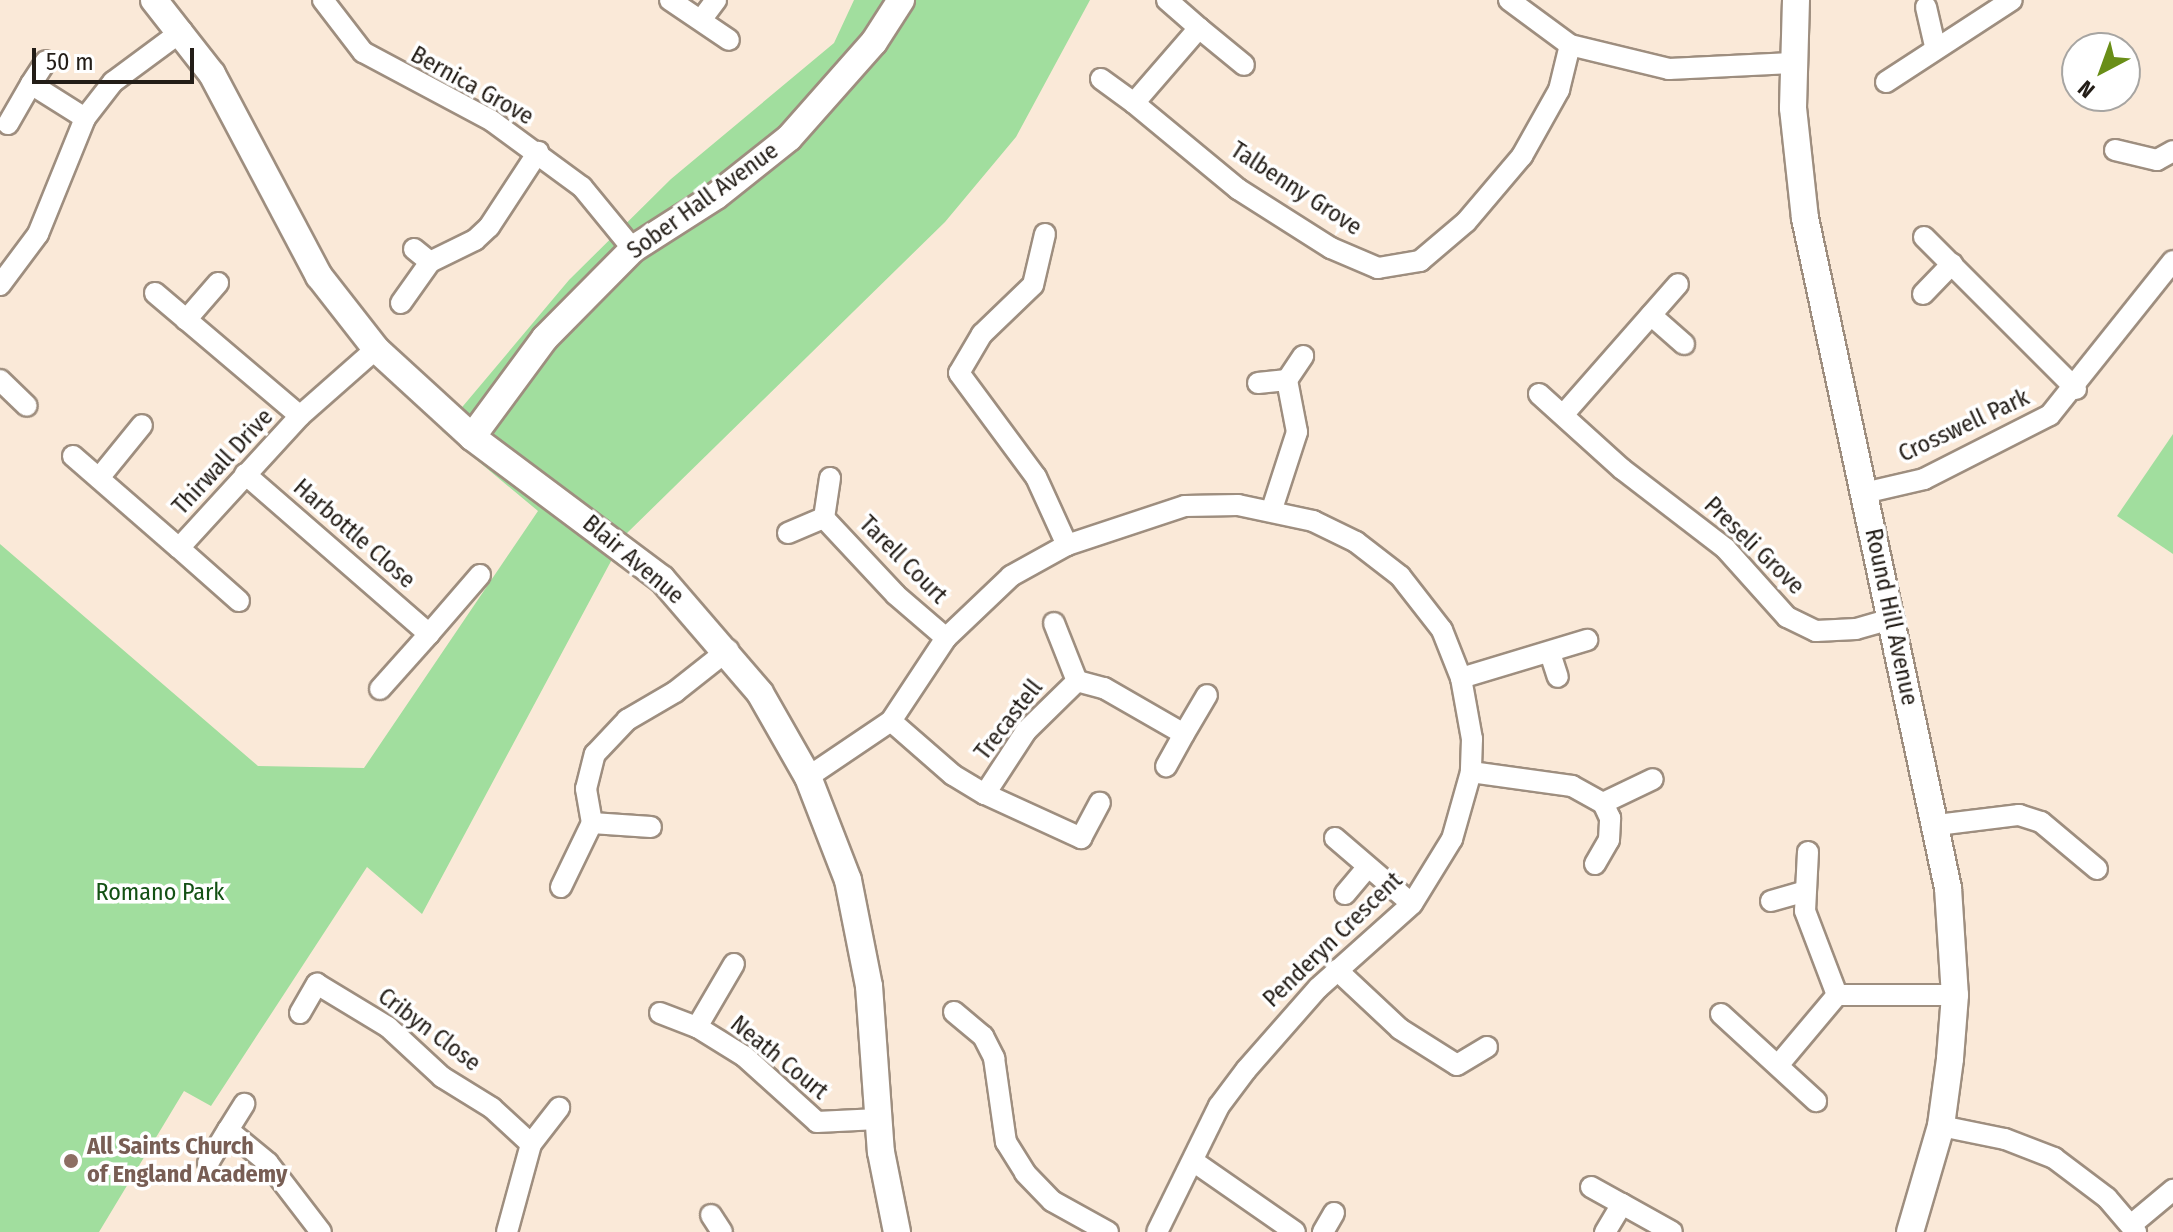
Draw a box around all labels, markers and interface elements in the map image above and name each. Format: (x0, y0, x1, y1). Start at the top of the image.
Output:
scale bar (36, 32, 198, 82)
north arrow (2061, 32, 2141, 112)
street label: Bernica Grove (406, 40, 538, 132)
text: 50 m (46, 48, 94, 76)
text: N (2072, 74, 2100, 103)
street label: Talbenny Grove (1225, 136, 1367, 242)
street label: Sober Hall Avenue (622, 137, 784, 265)
street label: Crosswell Park (1894, 383, 2034, 469)
street label: Thirwall Drive (167, 403, 279, 521)
street label: Harbottle Close (287, 473, 421, 595)
street label: Preseli Grove (1698, 491, 1810, 601)
street label: Blair Avenue (577, 509, 689, 611)
street label: Tarell Court (853, 510, 953, 610)
street label: Round Hill Avenue (1858, 526, 1924, 708)
street label: Trecastell (969, 674, 1049, 766)
street label: Penderyn Crescent (1257, 866, 1409, 1014)
park label: Romano Park (95, 879, 225, 907)
street label: Cribyn Close (372, 982, 486, 1078)
street label: Neath Court (724, 1010, 834, 1106)
place label: All Saints Church of England Academy (87, 1133, 287, 1189)
marker: All Saints Church of England Academy (62, 1152, 80, 1170)

